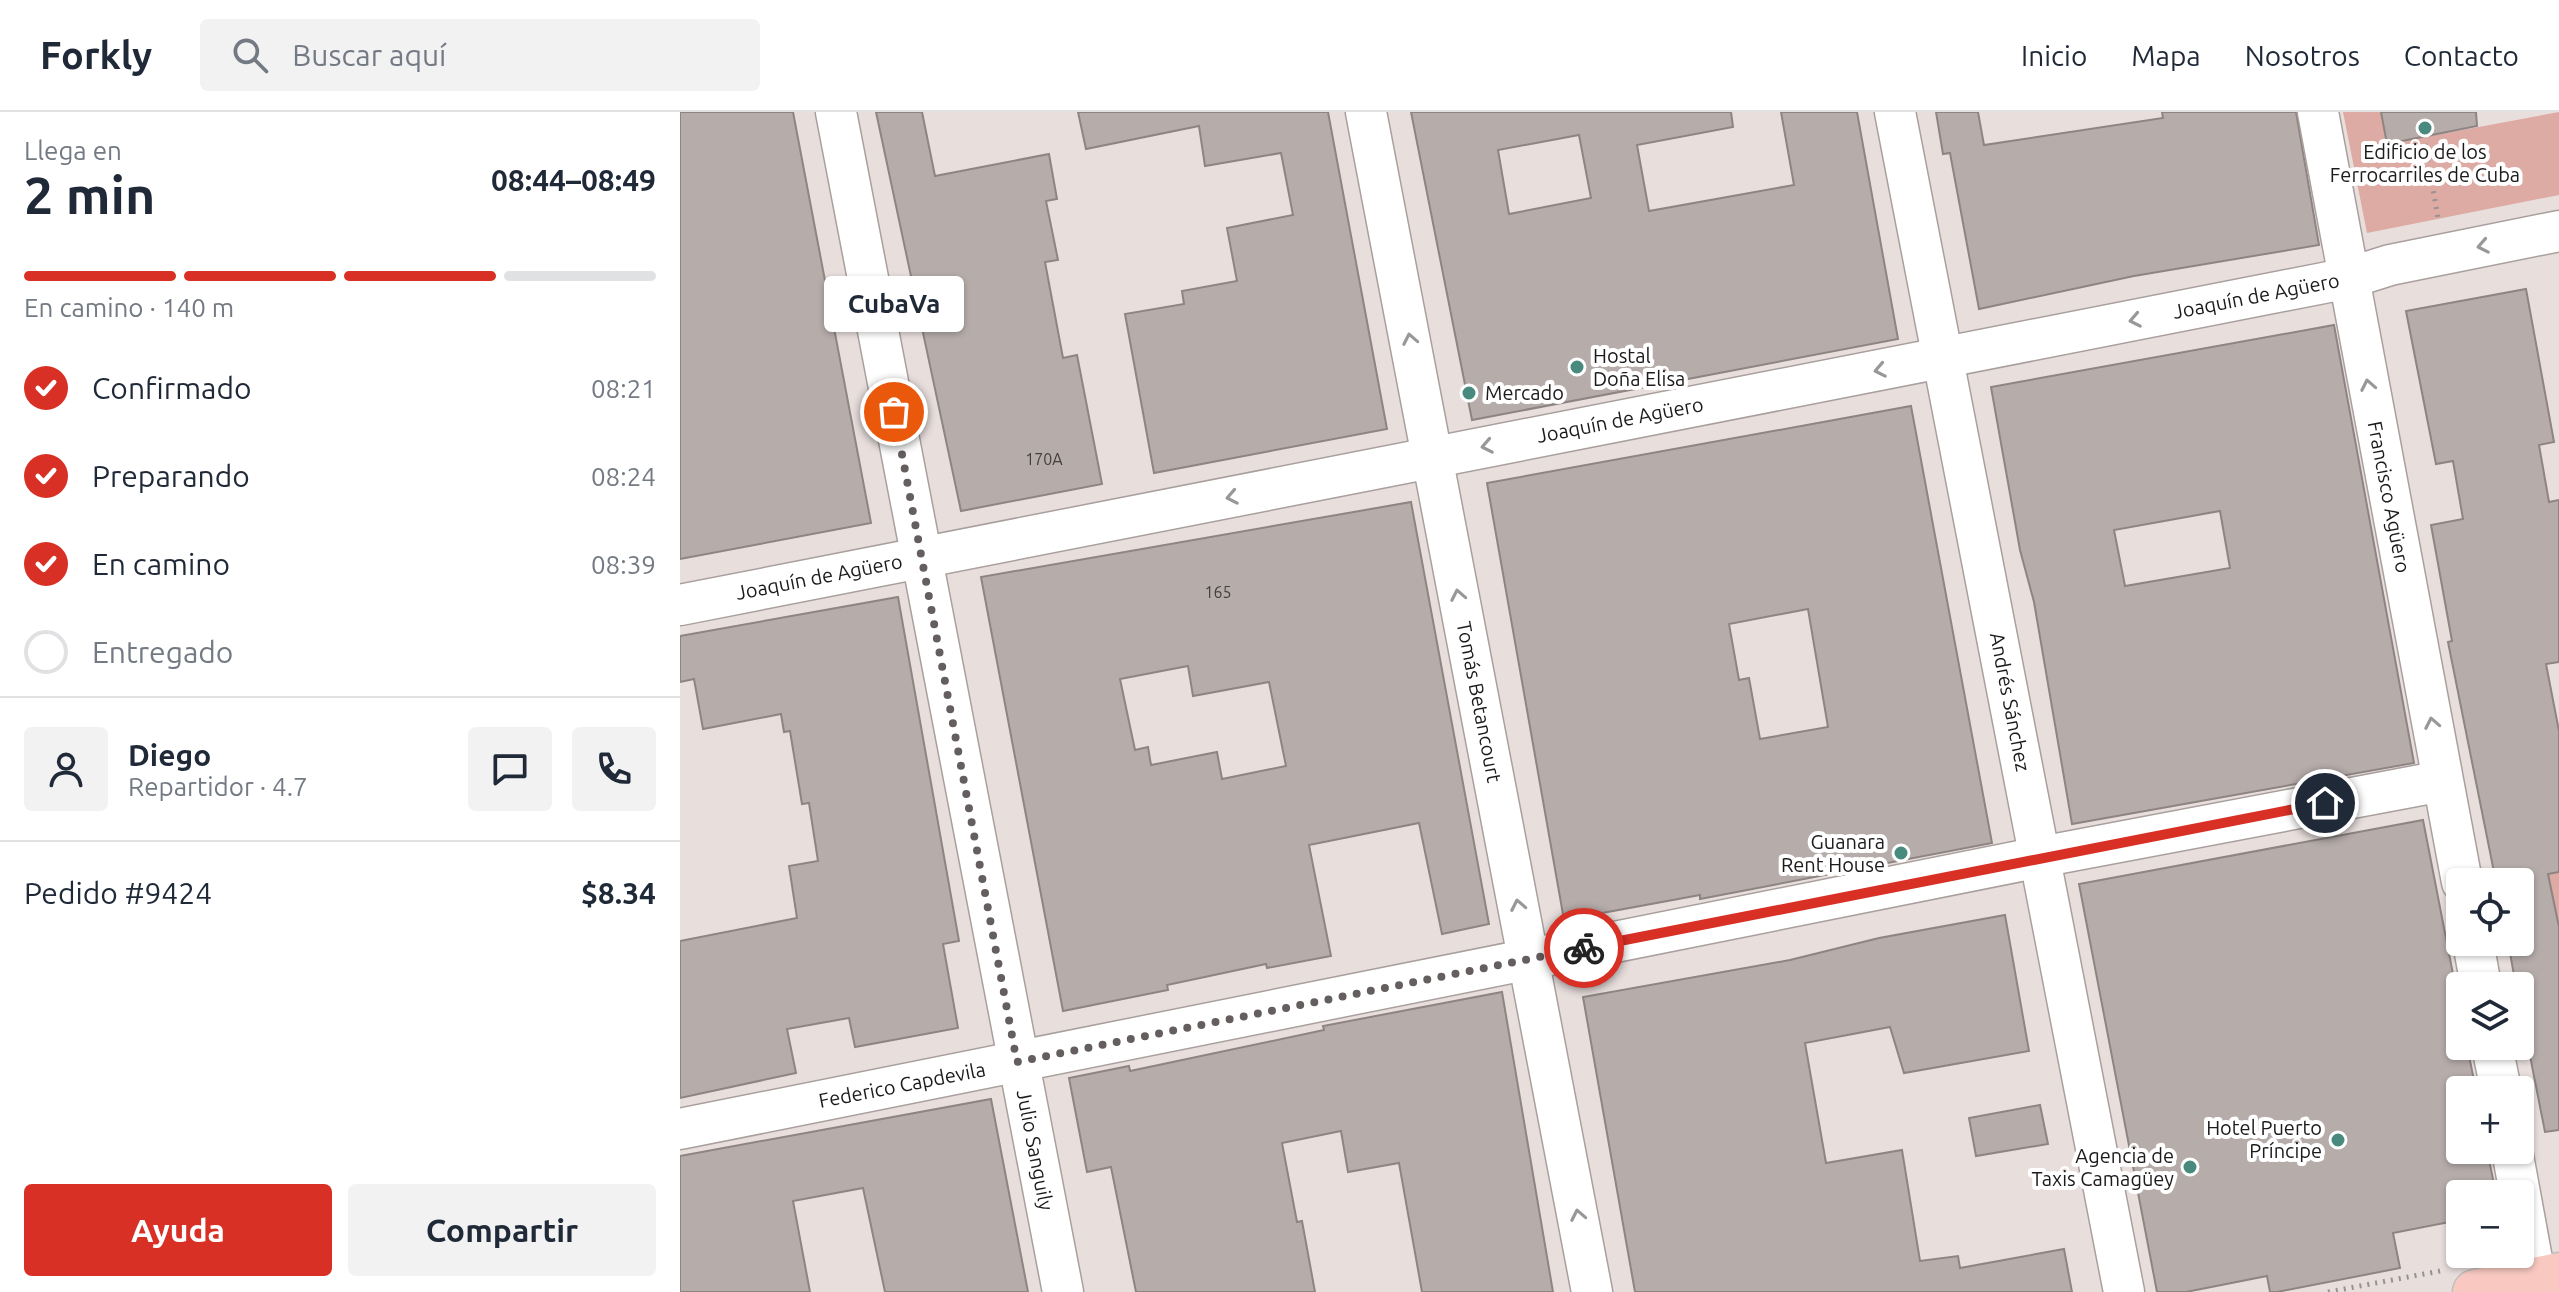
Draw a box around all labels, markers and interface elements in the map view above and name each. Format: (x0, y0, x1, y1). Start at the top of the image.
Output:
search box (200, 19, 760, 91)
icon: search (228, 33, 272, 77)
text: Forkly (40, 34, 152, 76)
text: Buscar aquí (292, 38, 446, 72)
text: Inicio (2021, 40, 2087, 71)
text: Mapa (2131, 40, 2201, 71)
text: Nosotros (2245, 40, 2360, 71)
text: Contacto (2404, 40, 2519, 71)
marker: Edificio de los Ferrocarriles de Cuba (2416, 119, 2434, 137)
text: Llega en (24, 136, 122, 165)
place label: Edificio de los Ferrocarriles de Cuba (2330, 140, 2520, 186)
text: 08:44–08:49 (491, 163, 656, 197)
text: 2 min (24, 166, 155, 224)
one-way arrow (2476, 237, 2489, 254)
street label: Joaquín de Agüero (2171, 268, 2341, 323)
callout: CubaVa (824, 276, 964, 332)
text: CubaVa (848, 289, 940, 318)
text: En camino · 140 m (24, 293, 234, 322)
one-way arrow (2128, 310, 2141, 327)
one-way arrow (1402, 333, 1419, 347)
place label: Hostal Doña Elisa (1593, 344, 1685, 390)
marker: Hostal Doña Elisa (1568, 358, 1586, 376)
one-way arrow (1873, 360, 1886, 377)
icon: check (24, 366, 68, 410)
text: Confirmado (92, 371, 252, 405)
text: 08:21 (591, 374, 656, 403)
pin (860, 378, 928, 446)
one-way arrow (2361, 378, 2378, 391)
place label: Mercado (1485, 381, 1564, 404)
marker: Mercado (1460, 384, 1478, 402)
icon: bag (872, 390, 916, 434)
street label: Joaquín de Agüero (1535, 392, 1705, 447)
street label: Francisco Agüero (2364, 419, 2415, 575)
one-way arrow (1480, 437, 1494, 454)
house number: 170A (1025, 450, 1063, 468)
icon: check (24, 454, 68, 498)
text: Preparando (92, 459, 250, 493)
text: 08:24 (591, 462, 656, 491)
one-way arrow (1225, 487, 1239, 504)
icon: check (24, 542, 68, 586)
text: En camino (92, 547, 230, 581)
street label: Joaquín de Agüero (734, 549, 904, 604)
text: 08:39 (591, 550, 656, 579)
house number: 165 (1204, 583, 1232, 601)
one-way arrow (1451, 588, 1468, 601)
street label: Tomás Betancourt (1453, 619, 1506, 785)
street label: Andrés Sánchez (1986, 630, 2035, 773)
text: Entregado (92, 635, 233, 669)
one-way arrow (2424, 716, 2441, 730)
button: person (24, 727, 108, 811)
button: chat (468, 727, 552, 811)
button: phone (572, 727, 656, 811)
text: Diego (128, 738, 211, 772)
pin (2291, 769, 2359, 837)
text: Repartidor · 4.7 (128, 772, 308, 801)
icon: home (2303, 781, 2347, 825)
place label: Guanara Rent House (1781, 830, 1885, 876)
marker: Guanara Rent House (1892, 844, 1910, 862)
map controls (2446, 868, 2534, 1268)
button: locate (2446, 868, 2534, 956)
text: Pedido #9424 (24, 876, 212, 910)
text: $8.34 (581, 876, 656, 910)
one-way arrow (1511, 898, 1528, 912)
courier (1544, 908, 1624, 988)
icon: bike (1562, 926, 1606, 970)
button: layers (2446, 972, 2534, 1060)
street label: Federico Capdevila (817, 1057, 987, 1112)
button: + (2446, 1076, 2534, 1164)
street label: Julio Sanguily (1013, 1088, 1059, 1213)
place label: Hotel Puerto Príncipe (2206, 1116, 2322, 1162)
marker: Hotel Puerto Príncipe (2329, 1131, 2347, 1149)
place label: Agencia de Taxis Camagüey (2031, 1144, 2174, 1190)
marker: Agencia de Taxis Camagüey (2181, 1158, 2199, 1176)
button: − (2446, 1180, 2534, 1268)
button: Ayuda (24, 1184, 332, 1276)
button: Compartir (348, 1184, 656, 1276)
one-way arrow (1570, 1209, 1587, 1222)

